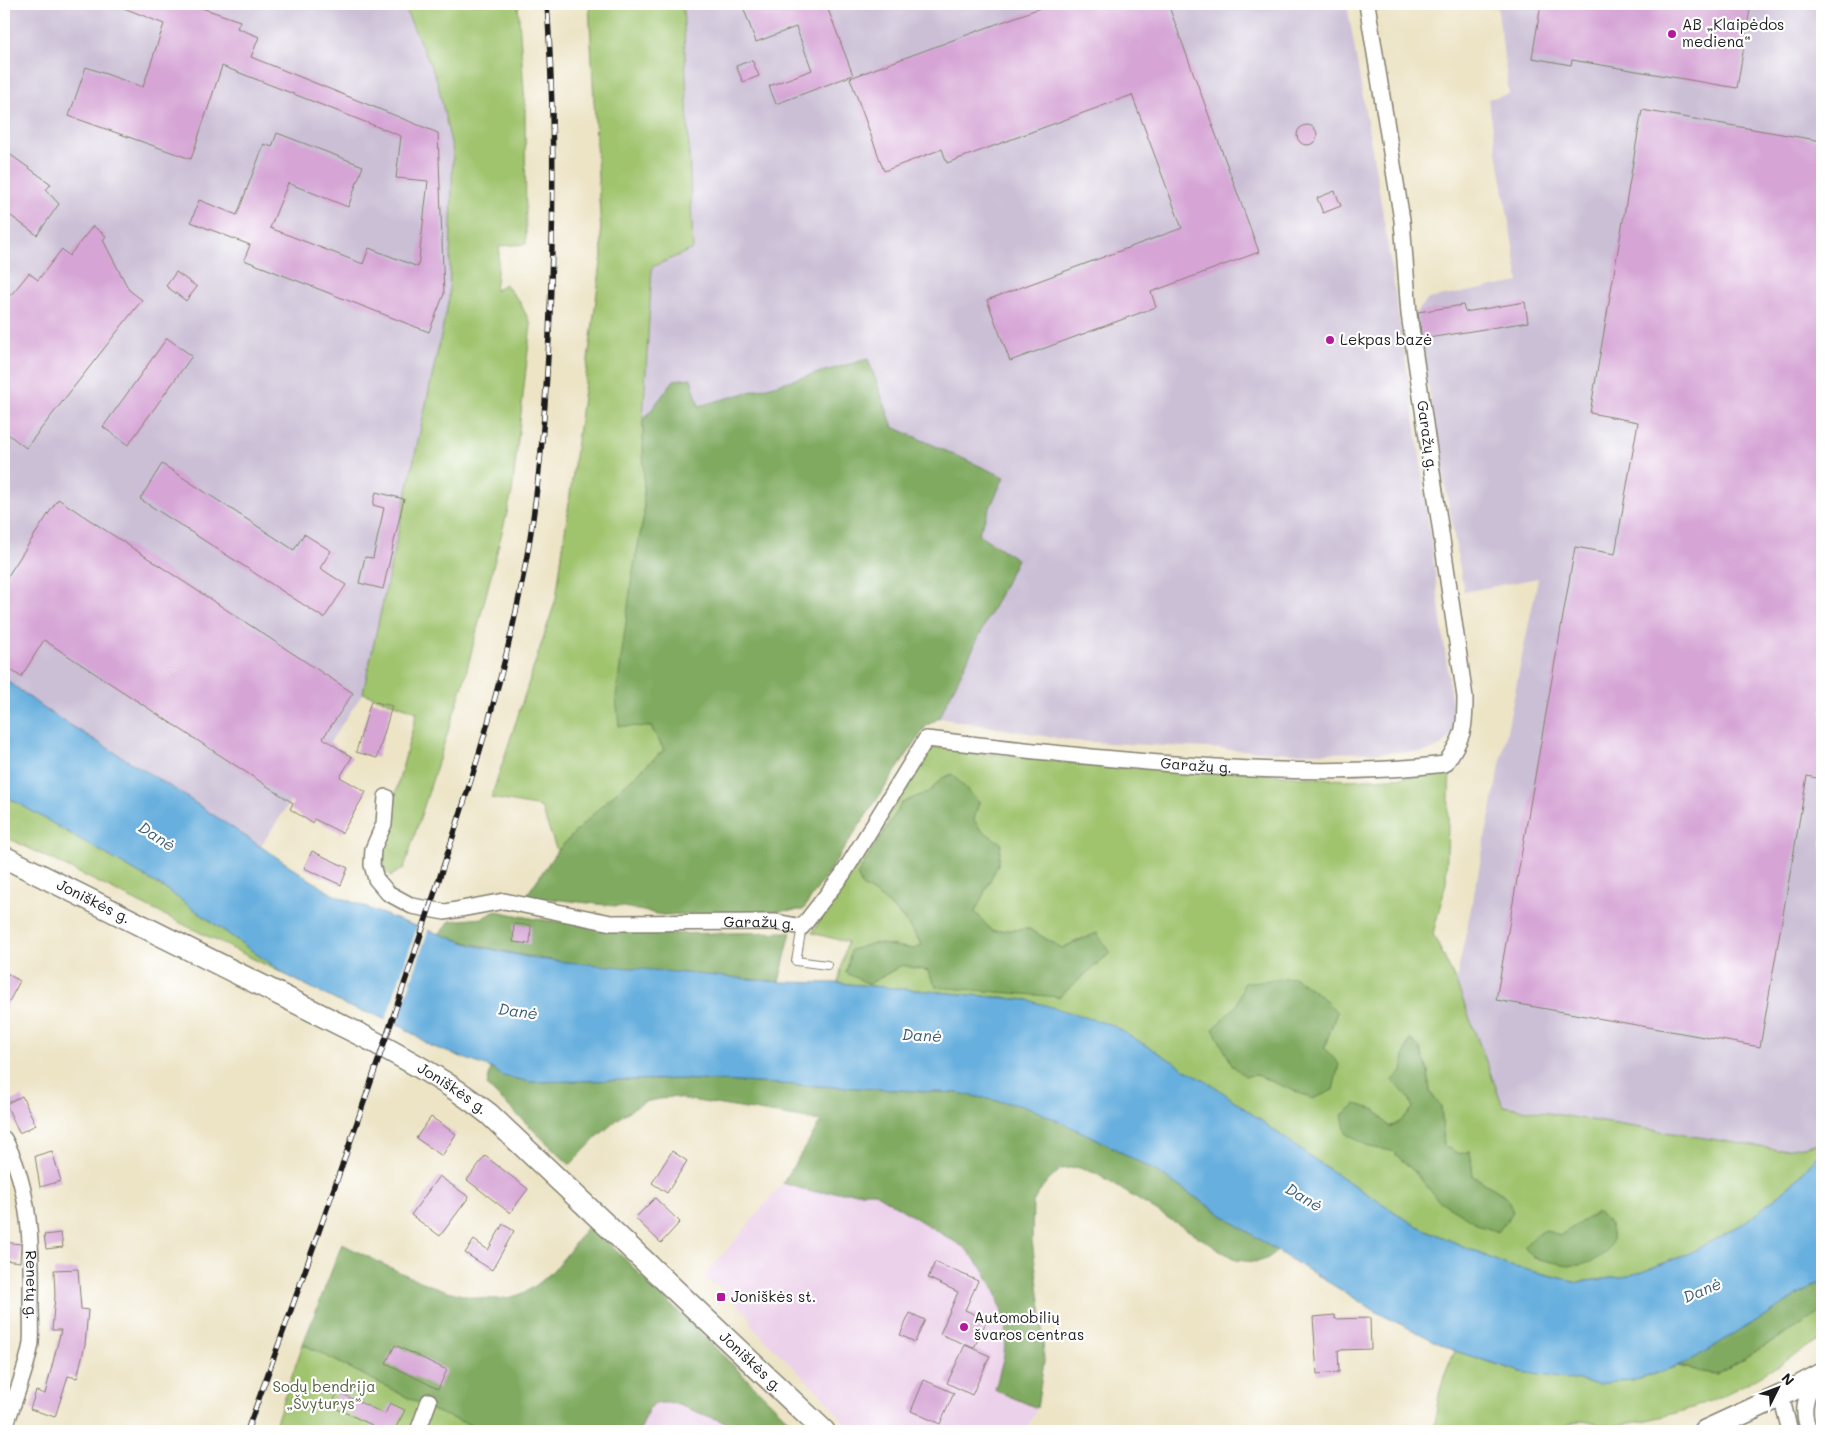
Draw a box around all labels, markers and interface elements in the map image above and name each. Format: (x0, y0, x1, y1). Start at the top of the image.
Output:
place label: AB „Klaipėdos mediena“ (1682, 14, 1784, 51)
marker: AB „Klaipėdos mediena“ (1666, 28, 1678, 40)
place label: Lekpas bazė (1340, 329, 1432, 349)
marker: Lekpas bazė (1324, 334, 1336, 346)
street label: Garažų g. (1413, 399, 1443, 473)
street label: Garažų g. (1160, 752, 1233, 777)
water label: Danė (135, 816, 180, 855)
street label: Joniškės g. (54, 874, 134, 928)
street label: Garažų g. (723, 911, 797, 935)
water label: Danė (497, 997, 539, 1024)
water label: Danė (902, 1023, 943, 1046)
street label: Joniškės g. (414, 1057, 492, 1118)
water label: Danė (1282, 1177, 1327, 1216)
street label: Renetų g. (22, 1250, 42, 1320)
water label: Danė (1679, 1272, 1724, 1307)
place label: Joniškės st. (731, 1286, 816, 1306)
marker: Joniškės st. (715, 1291, 727, 1303)
place label: Automobilių švaros centras (974, 1307, 1084, 1344)
marker: Automobilių švaros centras (958, 1321, 970, 1333)
street label: Joniškės g. (716, 1326, 787, 1396)
north arrow (1754, 1362, 1804, 1412)
text: N (1777, 1369, 1799, 1389)
park label: Sodų bendrija „Švyturys“ (272, 1376, 376, 1413)

